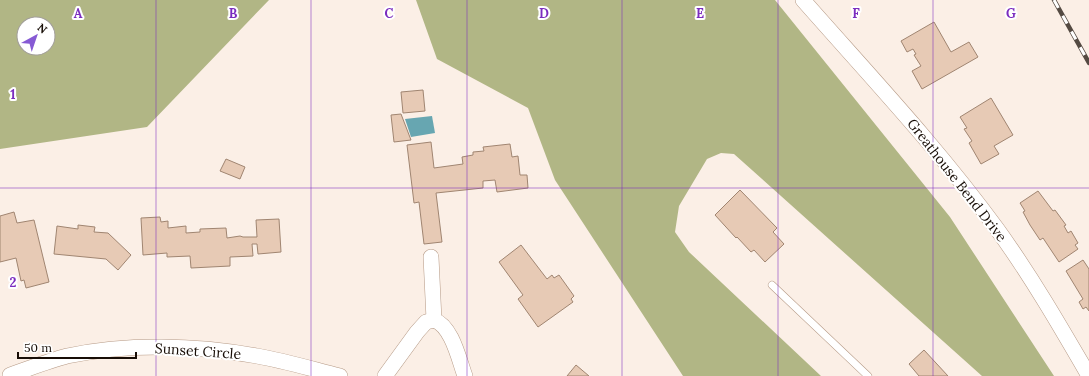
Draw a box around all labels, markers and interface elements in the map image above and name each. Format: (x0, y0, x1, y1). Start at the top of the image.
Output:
text: A (74, 5, 83, 22)
text: B (229, 5, 238, 22)
text: C (385, 5, 394, 22)
text: D (539, 5, 549, 22)
text: E (696, 5, 704, 22)
text: F (852, 5, 860, 22)
text: G (1006, 5, 1016, 22)
north arrow (16, 16, 56, 56)
text: N (35, 20, 51, 37)
text: 1 (10, 86, 16, 103)
street label: Greathouse Bend Drive (903, 115, 1011, 245)
text: 2 (10, 274, 17, 291)
scale bar (18, 334, 136, 360)
street label: Sunset Circle (154, 339, 242, 363)
text: 50 m (24, 340, 52, 355)

